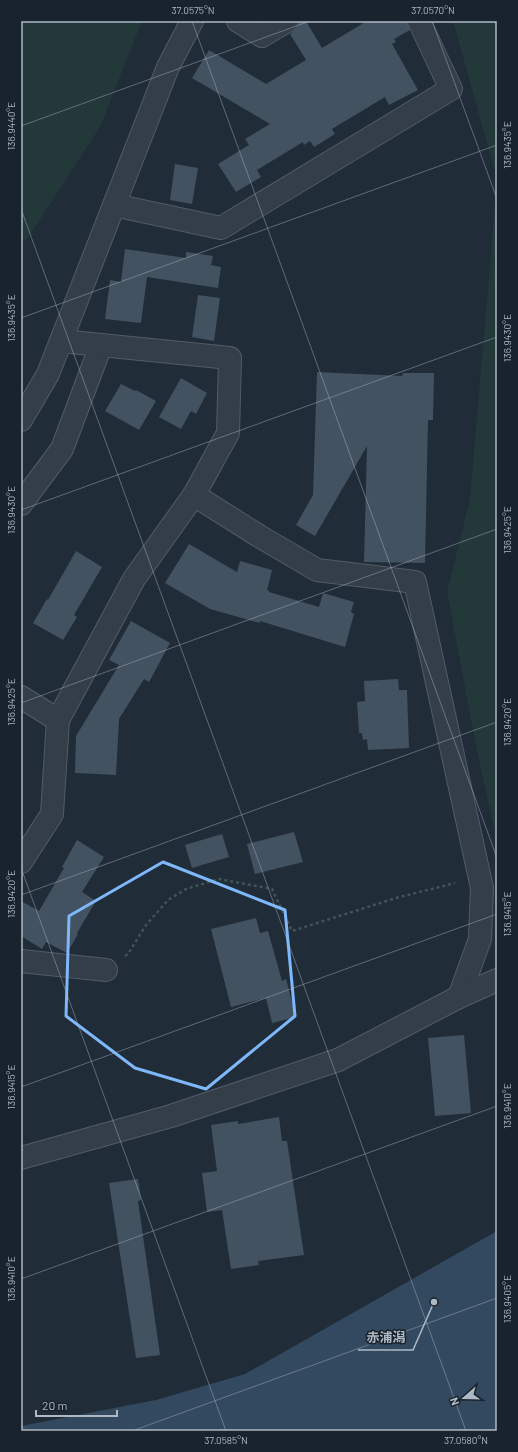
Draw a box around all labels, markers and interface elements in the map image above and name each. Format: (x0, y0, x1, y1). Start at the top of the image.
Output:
text: 37.0575°N (171, 4, 215, 16)
text: 37.0570°N (411, 4, 455, 16)
text: 136.9440°E (5, 102, 17, 150)
text: 136.9435°E (501, 121, 513, 169)
text: 136.9435°E (5, 294, 17, 342)
text: 136.9430°E (501, 314, 513, 362)
text: 136.9430°E (5, 486, 17, 534)
text: 136.9425°E (501, 506, 513, 554)
text: 136.9425°E (5, 678, 17, 726)
text: 136.9420°E (501, 698, 513, 746)
text: 136.9420°E (5, 870, 17, 918)
text: 136.9415°E (501, 892, 513, 936)
text: 136.9415°E (5, 1065, 17, 1109)
text: 136.9410°E (501, 1083, 513, 1129)
text: 136.9410°E (5, 1256, 17, 1302)
text: 136.9405°E (501, 1275, 513, 1323)
callout: 赤浦潟 (358, 1325, 413, 1350)
text: 赤浦潟 (366, 1329, 406, 1345)
north arrow (444, 1378, 484, 1418)
scale bar (36, 1392, 117, 1418)
text: N (447, 1396, 461, 1407)
text: 20 m (42, 1398, 68, 1412)
text: 37.0585°N (204, 1434, 248, 1446)
text: 37.0580°N (444, 1434, 488, 1446)

